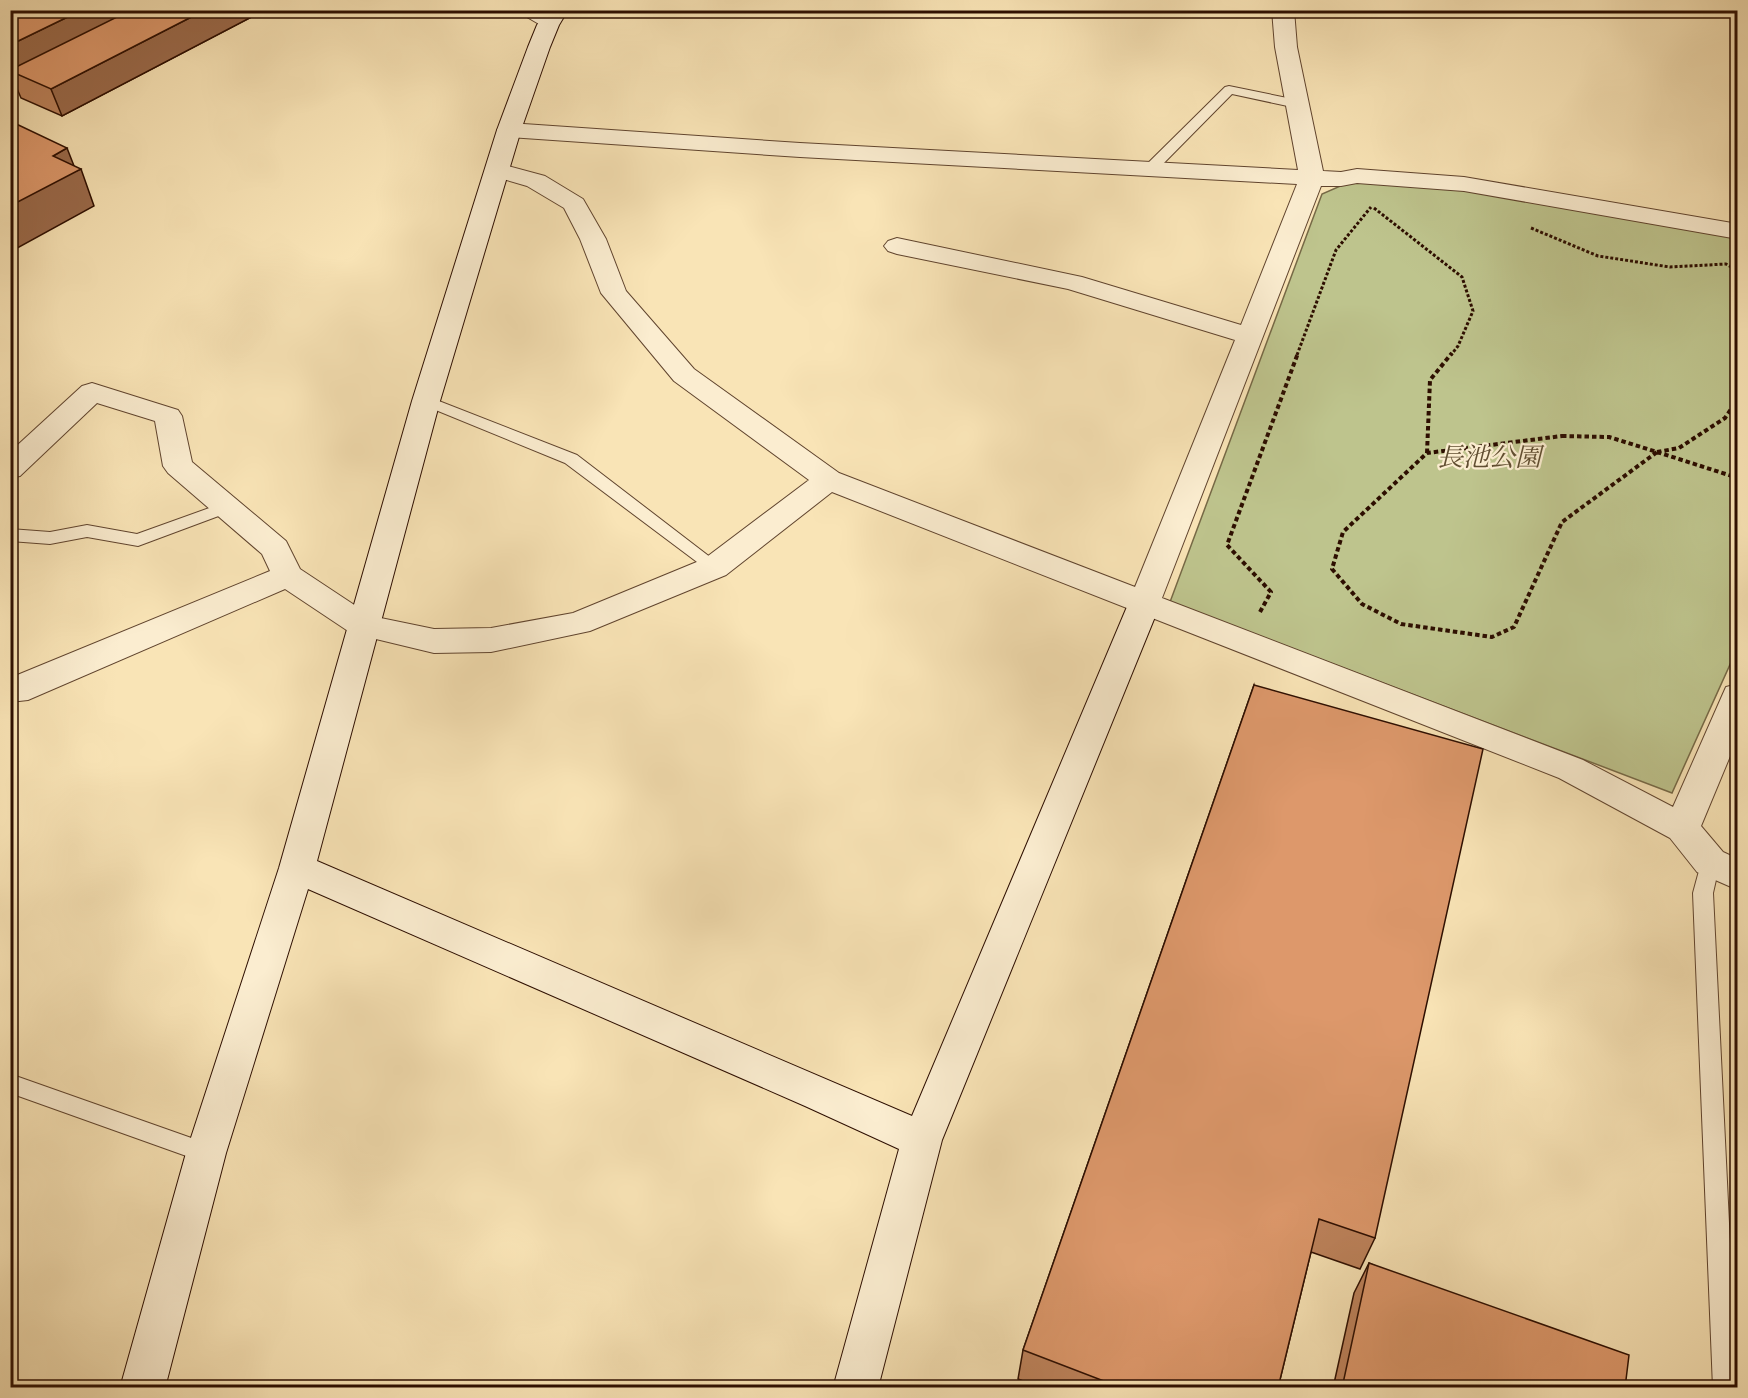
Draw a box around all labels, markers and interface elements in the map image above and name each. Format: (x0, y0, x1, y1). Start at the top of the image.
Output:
park label: 長池公園 (1437, 442, 1545, 474)

